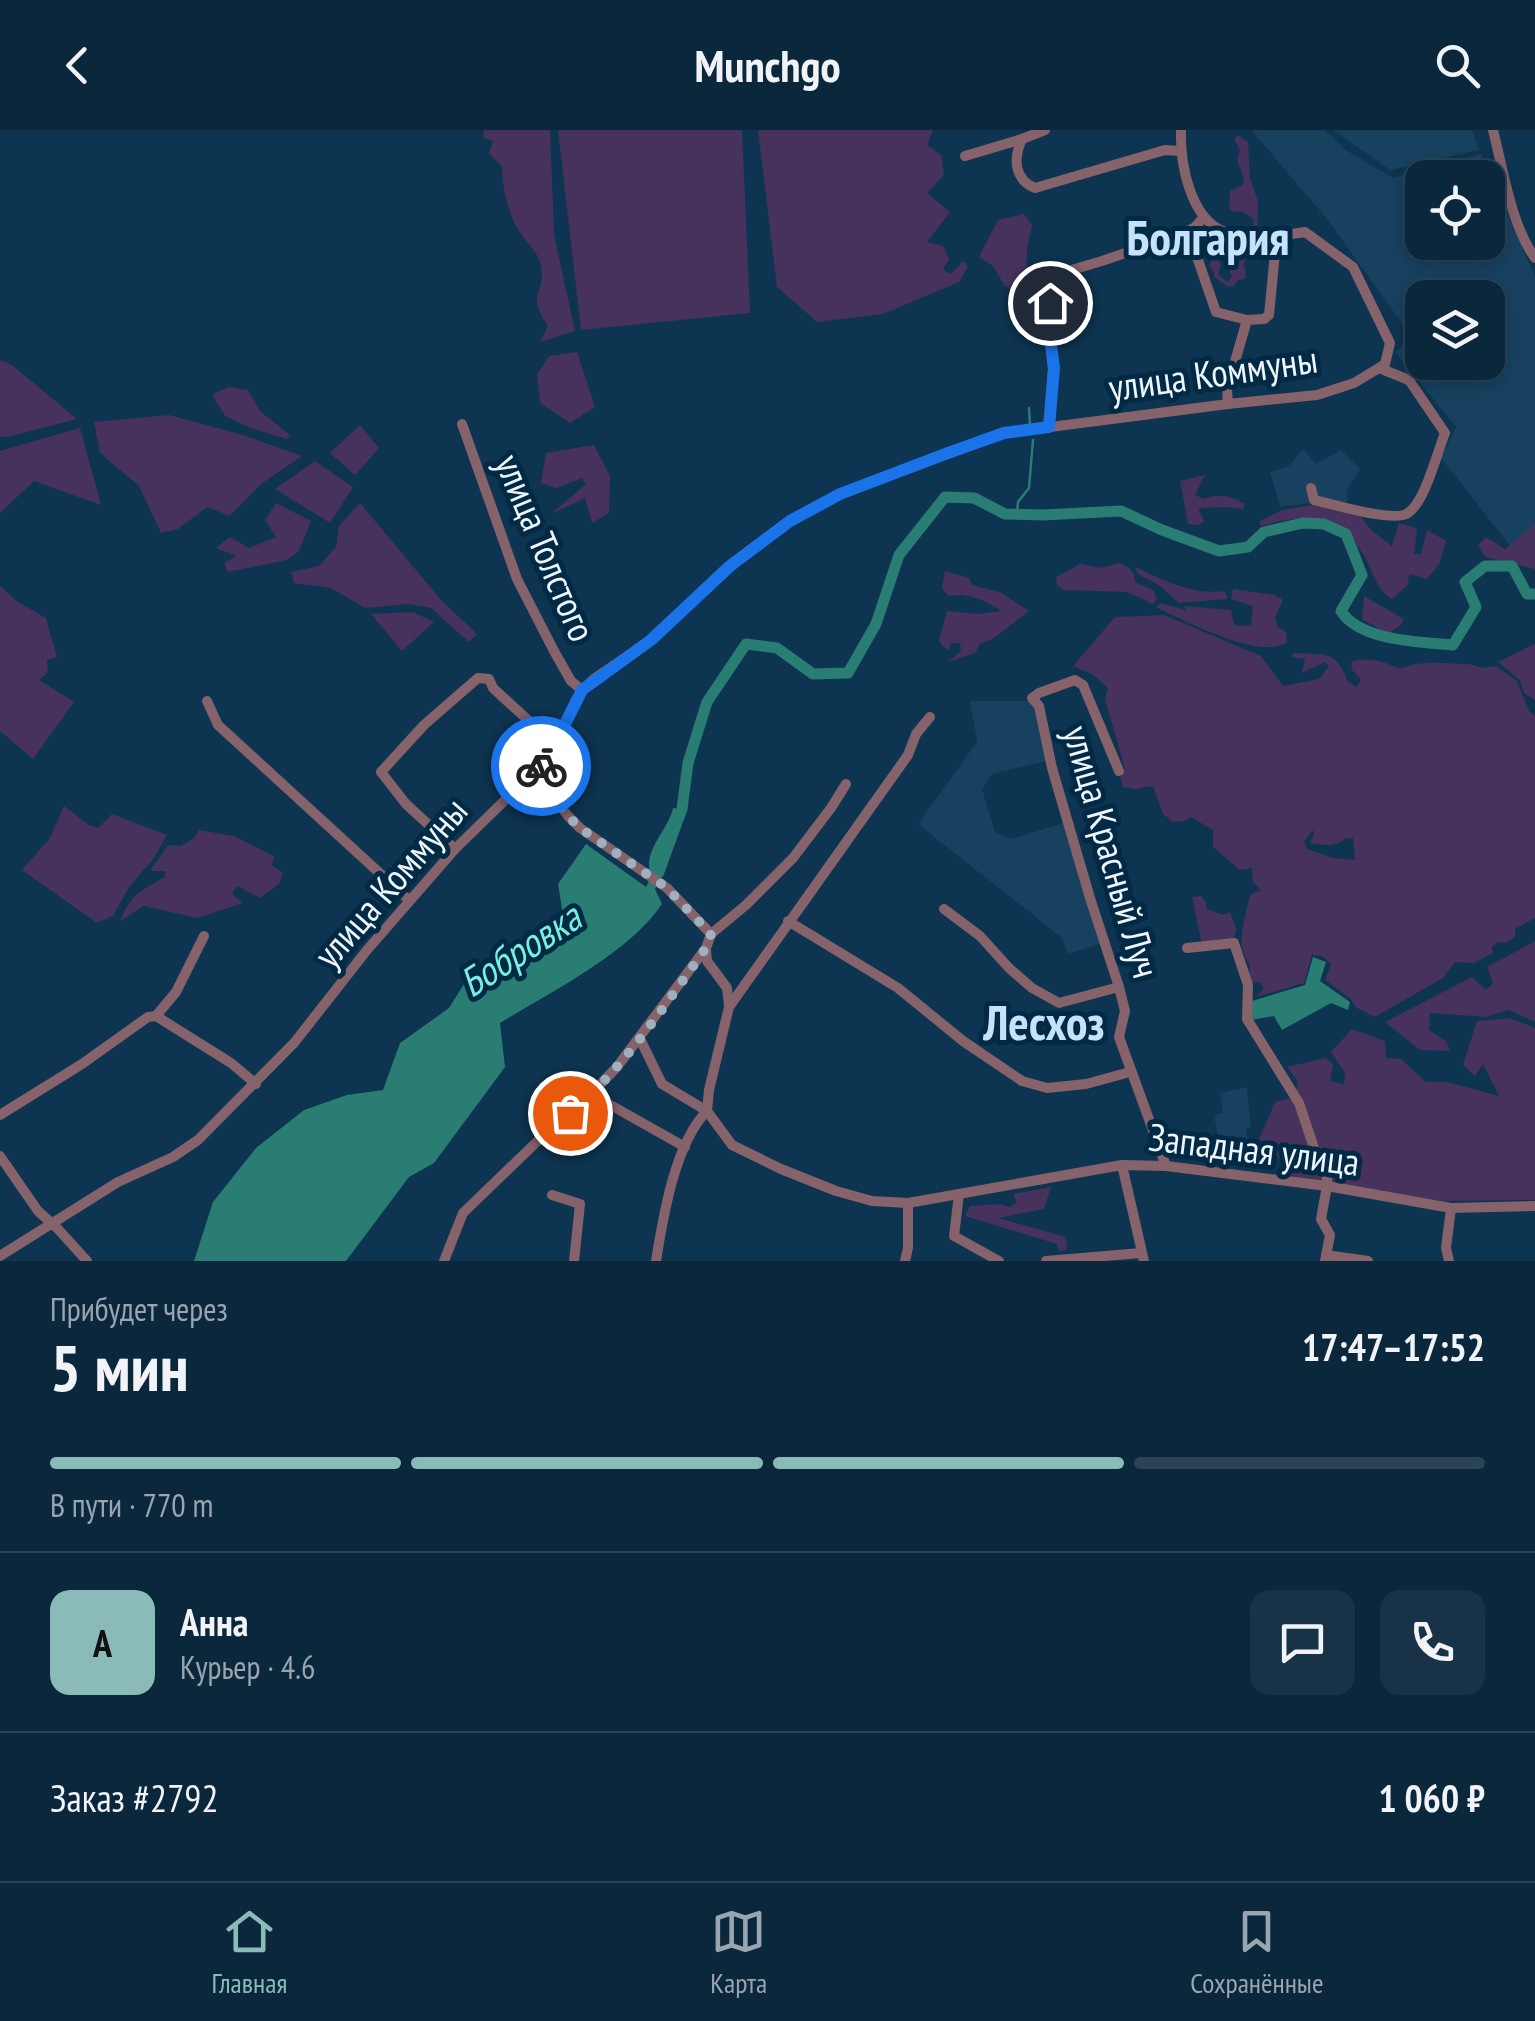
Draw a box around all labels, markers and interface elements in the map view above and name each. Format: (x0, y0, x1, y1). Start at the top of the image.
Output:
text: Munchgo (694, 36, 841, 94)
icon: back (50, 38, 105, 93)
icon: search (1430, 38, 1485, 93)
map controls (1405, 160, 1505, 380)
button: locate (1405, 160, 1505, 260)
district label: Болгария (1127, 206, 1289, 268)
pin (1008, 261, 1093, 346)
icon: home (1023, 276, 1078, 331)
button: layers (1405, 280, 1505, 380)
street label: улица Коммуны (1105, 334, 1320, 411)
street label: улица Толстого (485, 447, 608, 648)
courier (491, 716, 591, 816)
street label: улица Красный Луч (1053, 720, 1172, 983)
icon: bike (514, 739, 569, 794)
street label: улица Коммуны (302, 787, 477, 977)
water label: Бобровка (449, 890, 592, 1008)
district label: Лесхоз (983, 991, 1104, 1053)
pin (528, 1071, 613, 1156)
icon: bag (543, 1086, 598, 1141)
street label: Западная улица (1146, 1111, 1362, 1186)
text: Прибудет через (50, 1288, 228, 1330)
text: 17:47–17:52 (1302, 1322, 1485, 1371)
text: 5 мин (50, 1325, 189, 1409)
text: В пути · 770 m (50, 1484, 213, 1526)
button: chat (1250, 1590, 1355, 1695)
button: phone (1380, 1590, 1485, 1695)
text: Анна (180, 1597, 248, 1646)
text: А (93, 1618, 112, 1667)
text: Курьер · 4.6 (180, 1646, 315, 1688)
text: Заказ #2792 (50, 1773, 219, 1822)
text: 1 060 ₽ (1379, 1773, 1485, 1822)
tab: Главная (212, 1904, 287, 2001)
tab: Карта (710, 1904, 767, 2001)
tab: Сохранённые (1190, 1904, 1324, 2001)

